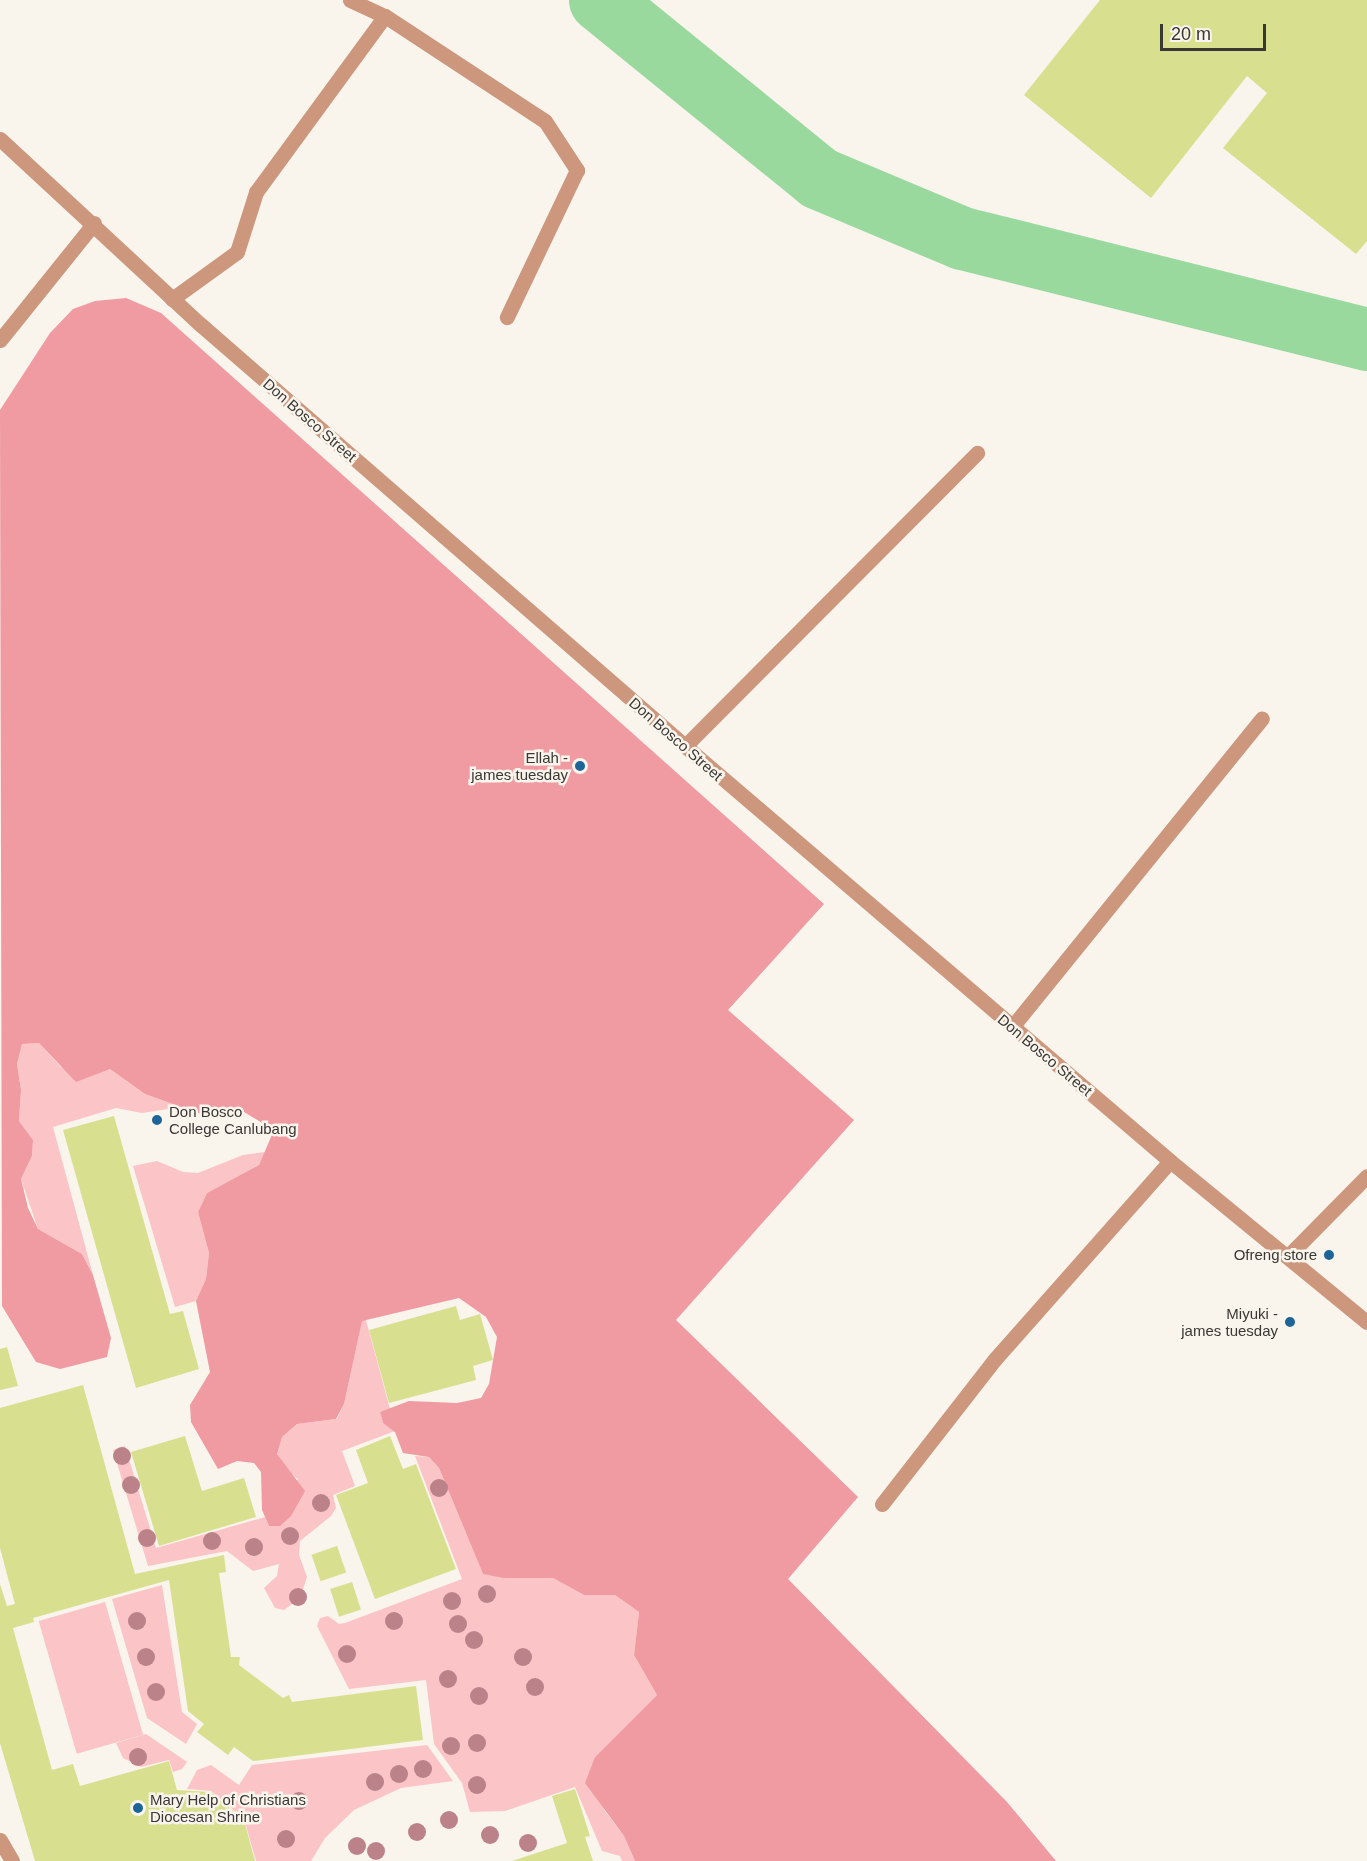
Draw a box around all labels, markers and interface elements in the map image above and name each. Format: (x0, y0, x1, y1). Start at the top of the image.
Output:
scale bar (1163, 12, 1270, 50)
text: 20 m (1171, 24, 1211, 44)
street label: Don Bosco Street (260, 375, 360, 465)
street label: Don Bosco Street (626, 694, 726, 784)
place label: Ellah - james tuesday (471, 748, 568, 783)
marker: Ellah - james tuesday (573, 759, 587, 773)
street label: Don Bosco Street (994, 1010, 1096, 1100)
place label: Don Bosco College Canlubang (169, 1102, 297, 1137)
marker: Don Bosco College Canlubang (150, 1113, 164, 1127)
place label: Ofreng store (1234, 1246, 1317, 1264)
marker: Ofreng store (1322, 1248, 1336, 1262)
place label: Miyuki - james tuesday (1181, 1304, 1278, 1339)
marker: Miyuki - james tuesday (1283, 1315, 1297, 1329)
place label: Mary Help of Christians Diocesan Shrine (150, 1790, 306, 1825)
marker: Mary Help of Christians Diocesan Shrine (131, 1801, 145, 1815)

